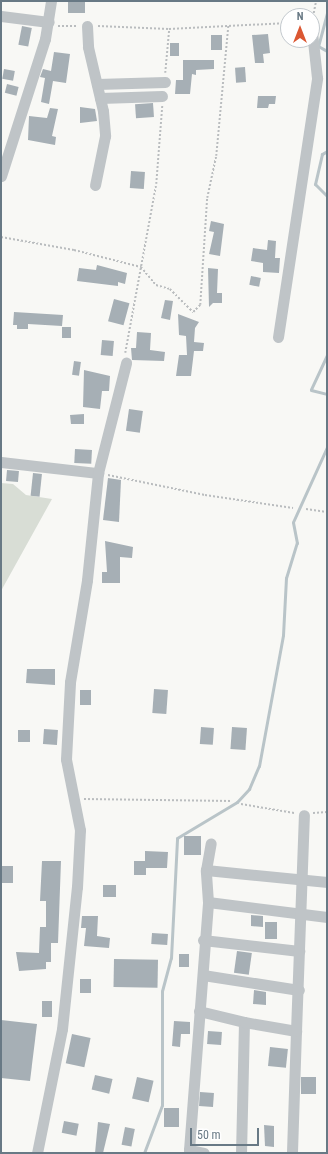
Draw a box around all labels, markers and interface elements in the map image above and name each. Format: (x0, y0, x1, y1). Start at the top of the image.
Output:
north arrow (280, 8, 320, 48)
text: N (297, 10, 303, 23)
scale bar (192, 1120, 261, 1146)
text: 50 m (197, 1128, 221, 1142)

